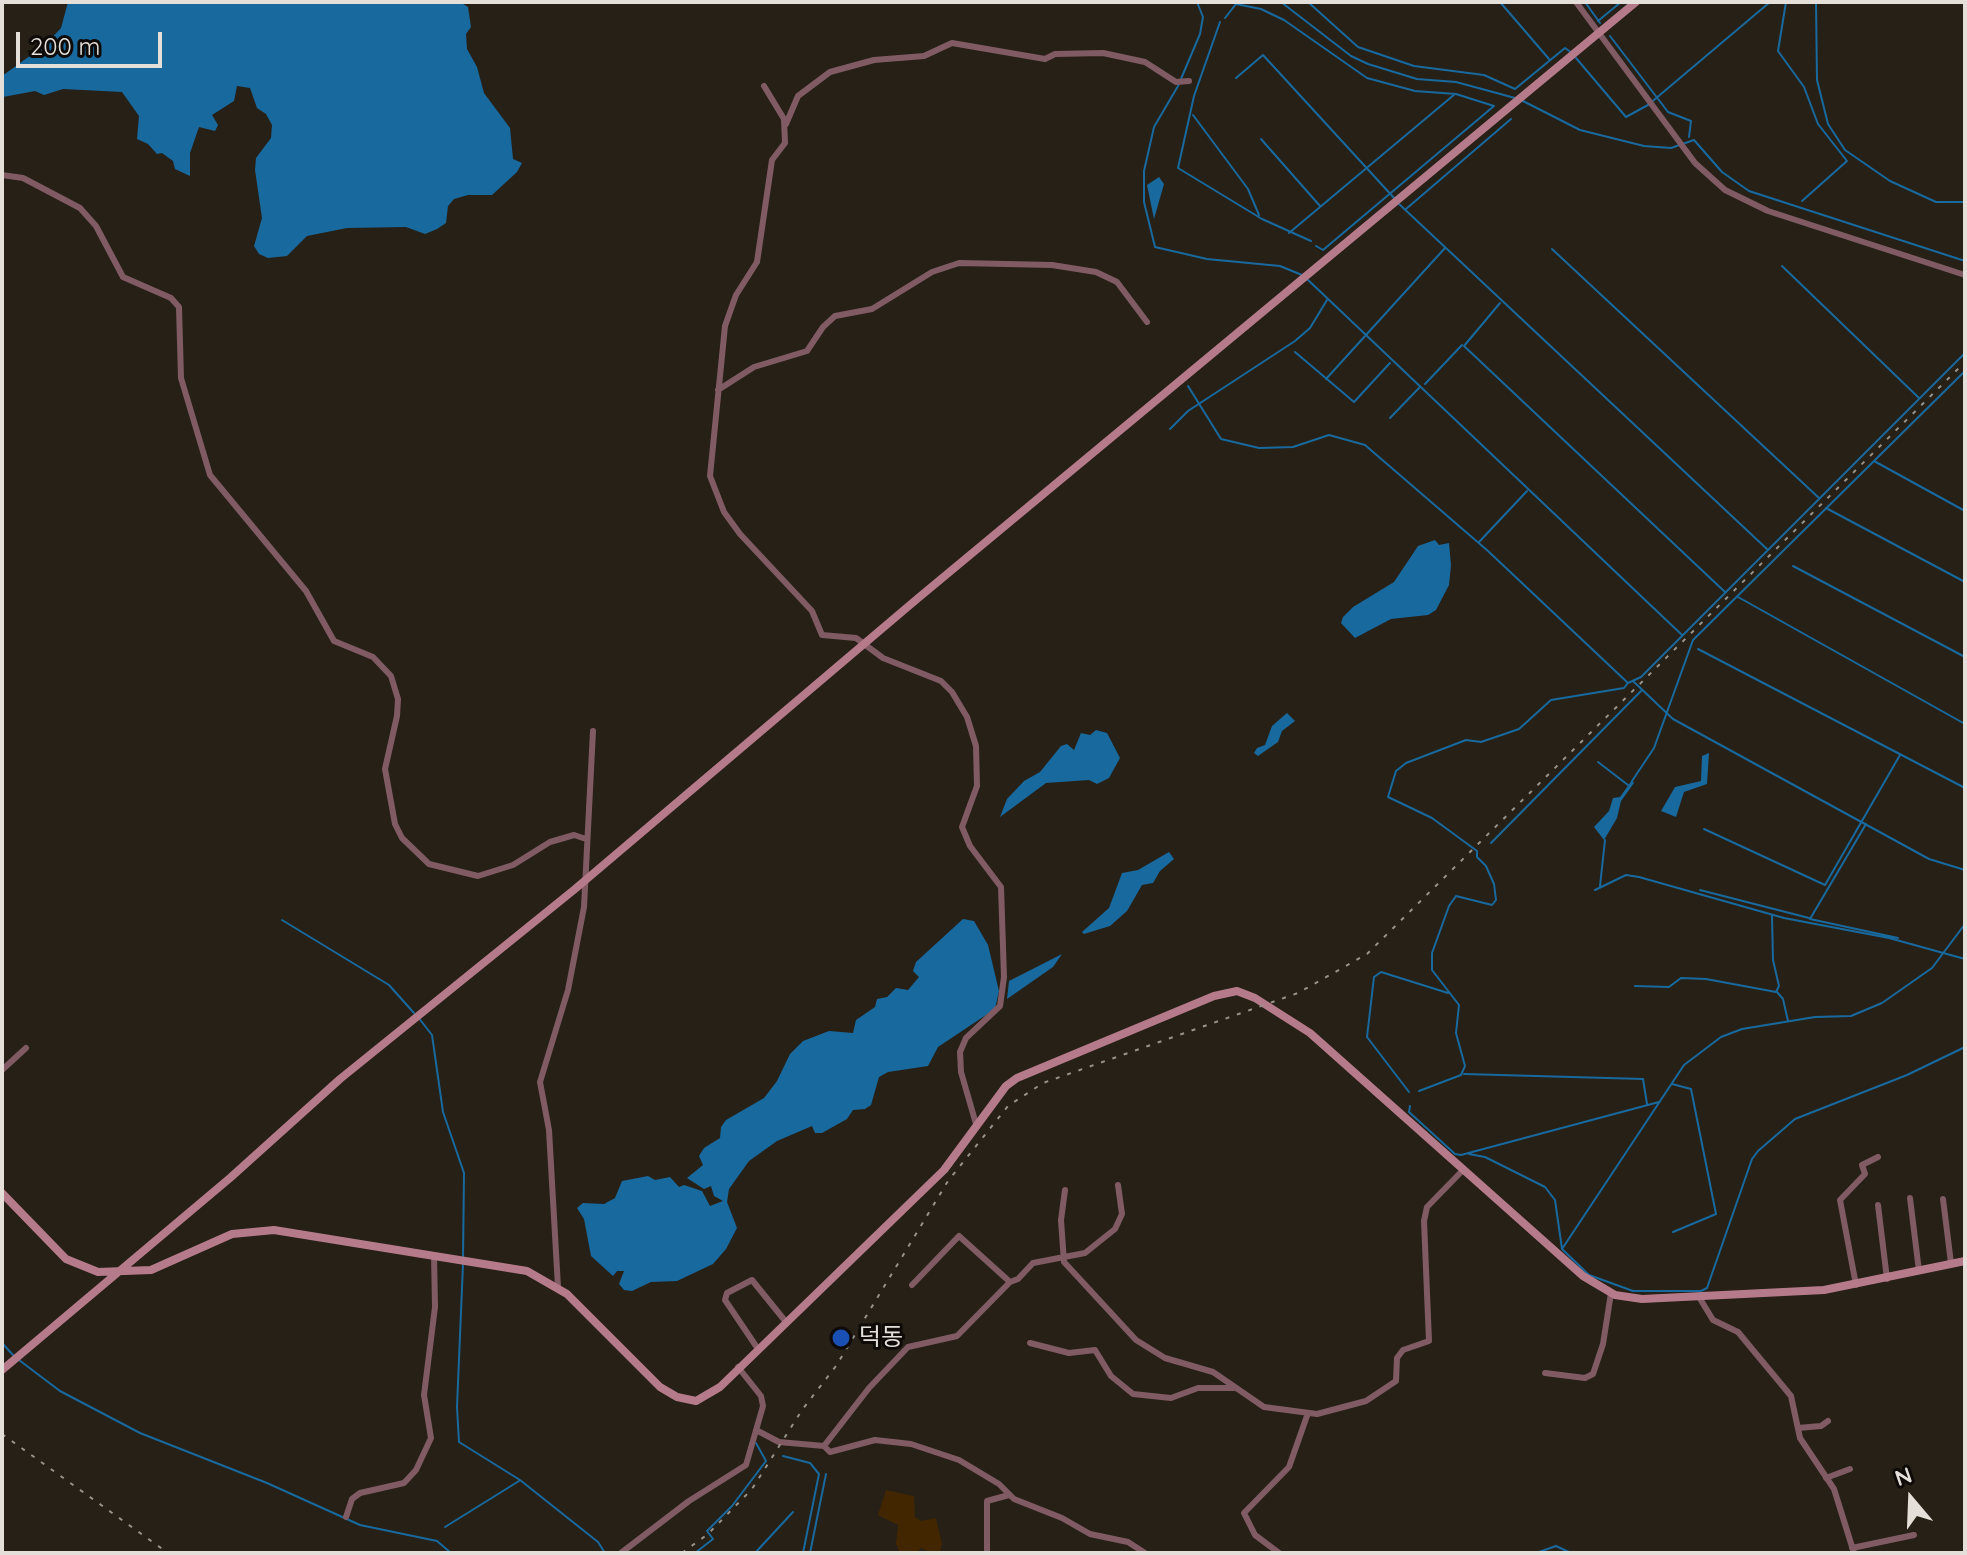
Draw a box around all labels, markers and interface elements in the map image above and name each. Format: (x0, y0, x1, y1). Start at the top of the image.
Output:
scale bar (20, 16, 166, 66)
text: 200 m (30, 31, 100, 61)
place label: 덕동 (859, 1324, 903, 1352)
marker: 덕동 (830, 1327, 852, 1349)
north arrow (1871, 1459, 1951, 1539)
text: N (1891, 1460, 1915, 1492)

